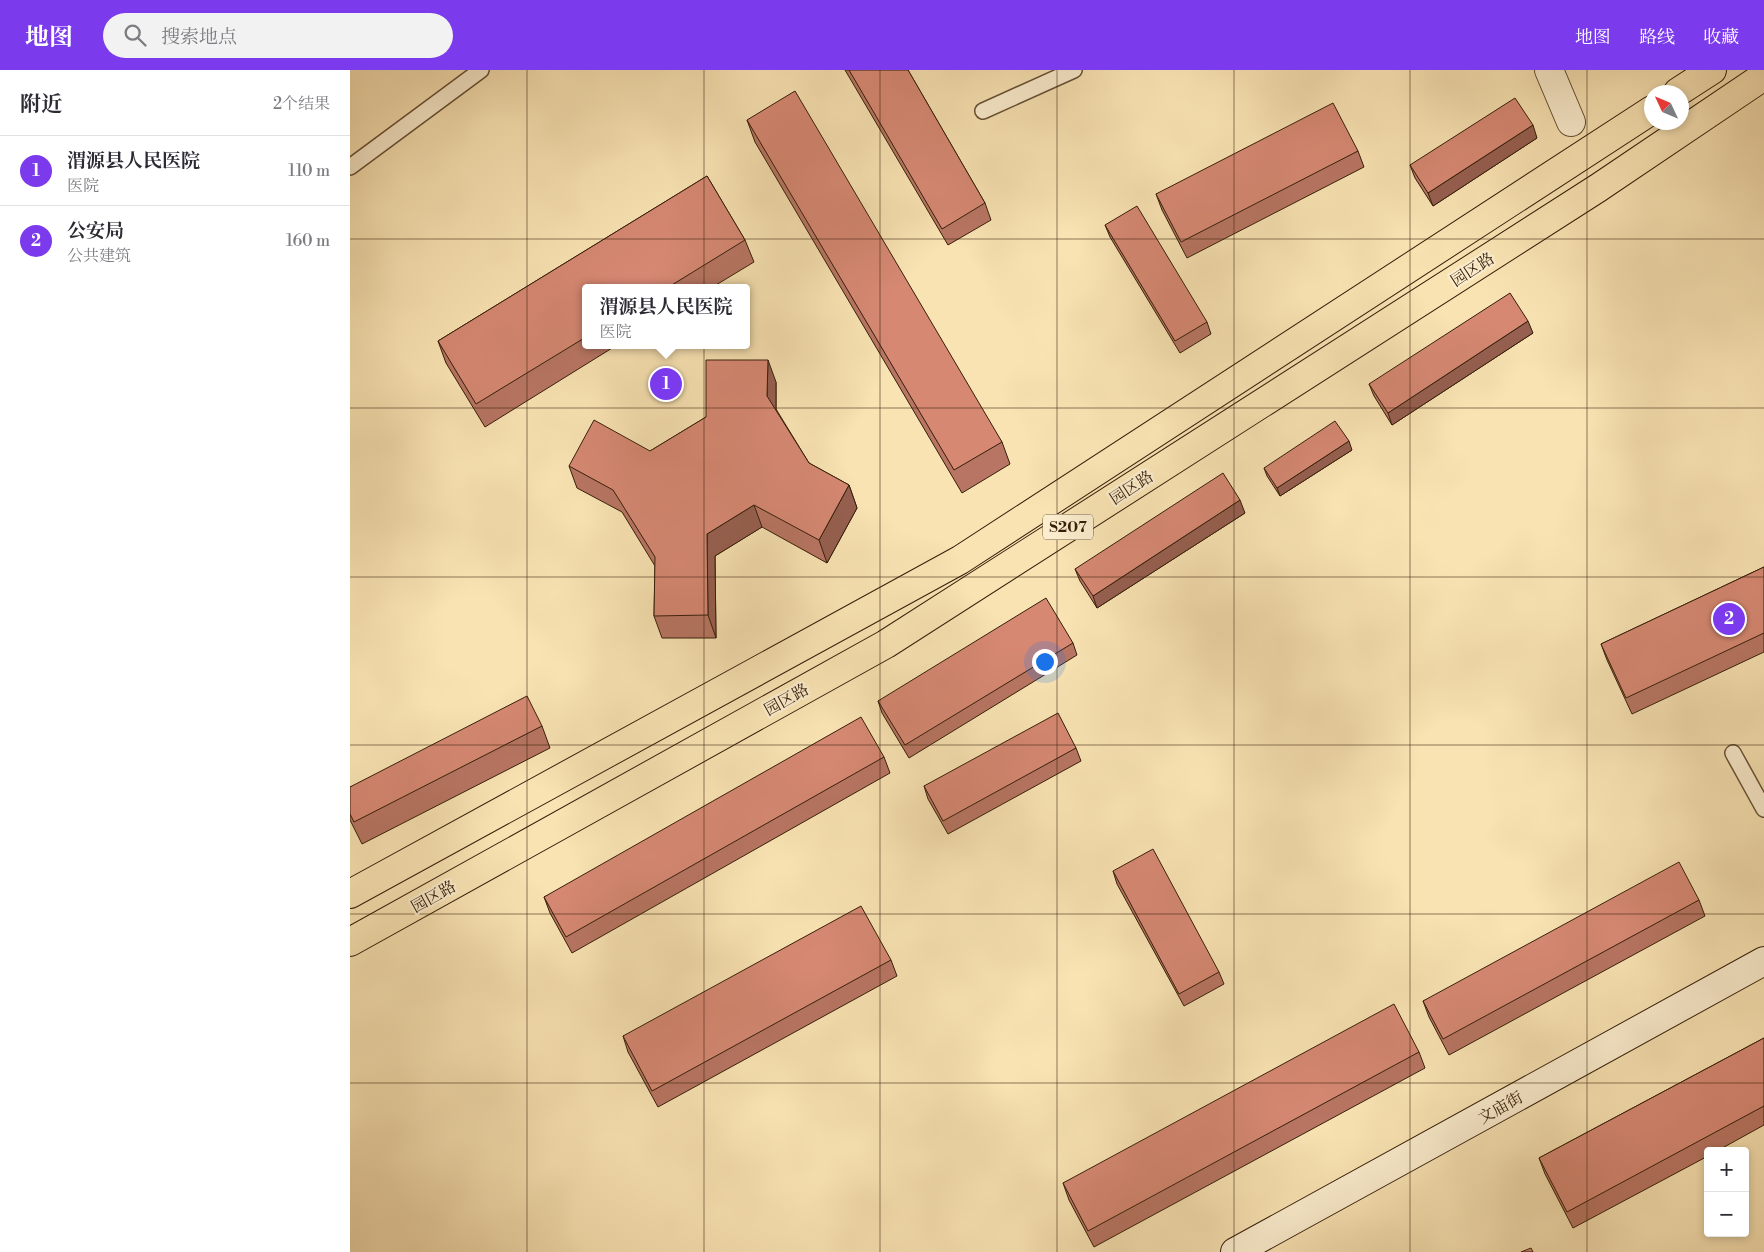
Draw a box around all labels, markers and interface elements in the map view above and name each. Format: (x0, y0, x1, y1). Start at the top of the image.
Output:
search box (103, 13, 453, 58)
icon: search (121, 21, 149, 49)
text: 地图 (25, 23, 73, 53)
text: 搜索地点 (161, 25, 237, 49)
text: 地图 (1575, 26, 1611, 49)
text: 路线 (1639, 26, 1675, 49)
text: 收藏 (1703, 26, 1739, 49)
north arrow (1644, 85, 1689, 130)
text: 附近 (20, 92, 62, 118)
text: 2个结果 (273, 94, 330, 114)
text: 渭源县人民医院 (67, 149, 200, 173)
text: 1 (32, 161, 40, 181)
text: 110 m (288, 161, 330, 181)
text: 医院 (67, 176, 99, 196)
text: 公安局 (67, 219, 124, 243)
text: 2 (31, 231, 41, 251)
text: 160 m (286, 231, 330, 251)
text: 公共建筑 (67, 246, 131, 266)
street label: 园区路 (1447, 248, 1498, 291)
popup (582, 284, 750, 349)
text: 渭源县人民医院 (599, 295, 733, 319)
text: 医院 (599, 322, 632, 342)
pin: 1 (650, 365, 682, 403)
street label: 园区路 (1106, 466, 1157, 509)
road number: S207 (1043, 514, 1093, 540)
pin: 2 (1713, 600, 1745, 638)
your location (1032, 649, 1058, 675)
street label: 园区路 (761, 679, 812, 720)
street label: 园区路 (408, 876, 459, 917)
street label: 文庙街 (1475, 1087, 1526, 1128)
map controls (1704, 1147, 1749, 1237)
button: + (1704, 1147, 1749, 1192)
button: − (1704, 1192, 1749, 1237)

